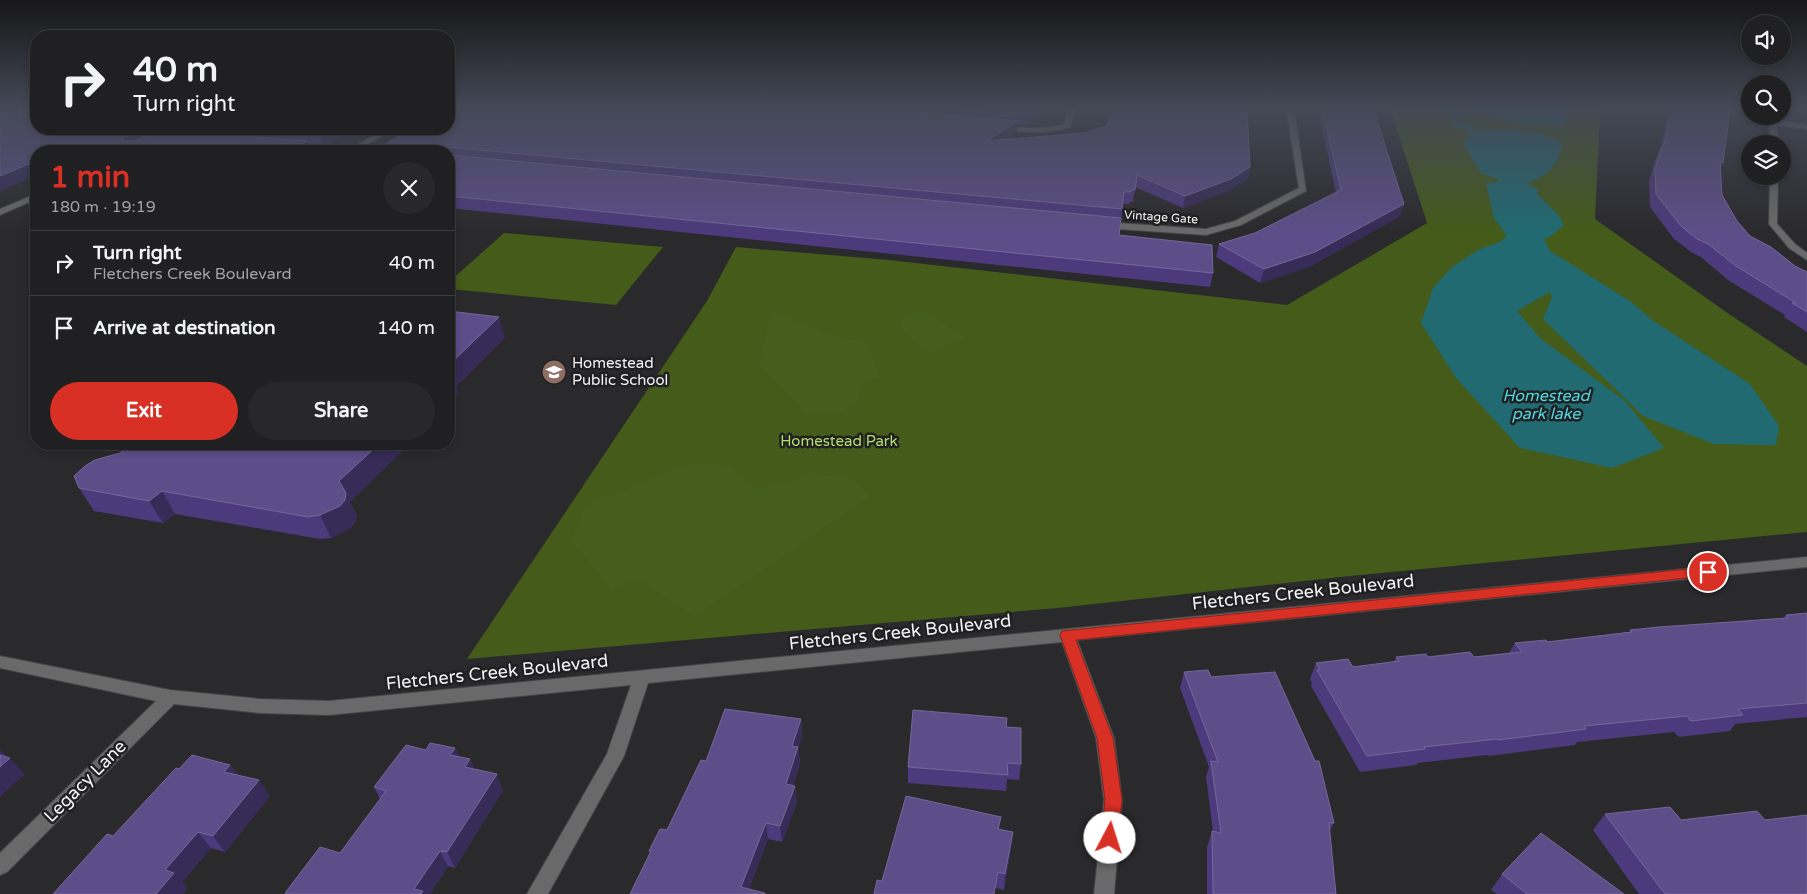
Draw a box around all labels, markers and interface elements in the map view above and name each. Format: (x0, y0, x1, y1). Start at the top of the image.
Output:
map controls (1741, 15, 1791, 185)
button: sound (1741, 15, 1791, 65)
text: 40 m (133, 49, 218, 91)
icon: right (50, 50, 115, 115)
button: search (1741, 75, 1791, 125)
text: Turn right (133, 91, 235, 117)
button: layers (1741, 135, 1791, 185)
text: 1 min (50, 159, 130, 196)
button: close (383, 162, 435, 214)
text: 180 m · 19:19 (50, 197, 156, 217)
street label: Vintage Gate (1124, 207, 1199, 227)
text: Turn right (93, 242, 181, 264)
icon: right (50, 249, 78, 277)
text: 40 m (389, 252, 435, 274)
text: Fletchers Creek Boulevard (93, 264, 292, 284)
icon: arrive (50, 314, 78, 342)
text: Arrive at destination (93, 317, 276, 339)
text: 140 m (377, 317, 435, 339)
place label: Homestead Public School (572, 354, 668, 389)
school or university icon: Homestead Public School (541, 359, 567, 385)
button: Exit (50, 382, 238, 440)
button: Share (248, 382, 435, 440)
water label: Homestead park lake (1502, 386, 1591, 424)
park label: Homestead Park (780, 432, 898, 450)
pin (1687, 551, 1729, 593)
icon: arrive (1694, 558, 1722, 586)
street label: Fletchers Creek Boulevard (1191, 569, 1415, 615)
street label: Fletchers Creek Boulevard (788, 609, 1012, 655)
street label: Fletchers Creek Boulevard (385, 649, 609, 695)
street label: Legacy Lane (39, 735, 131, 827)
position arrow (1083, 811, 1135, 863)

